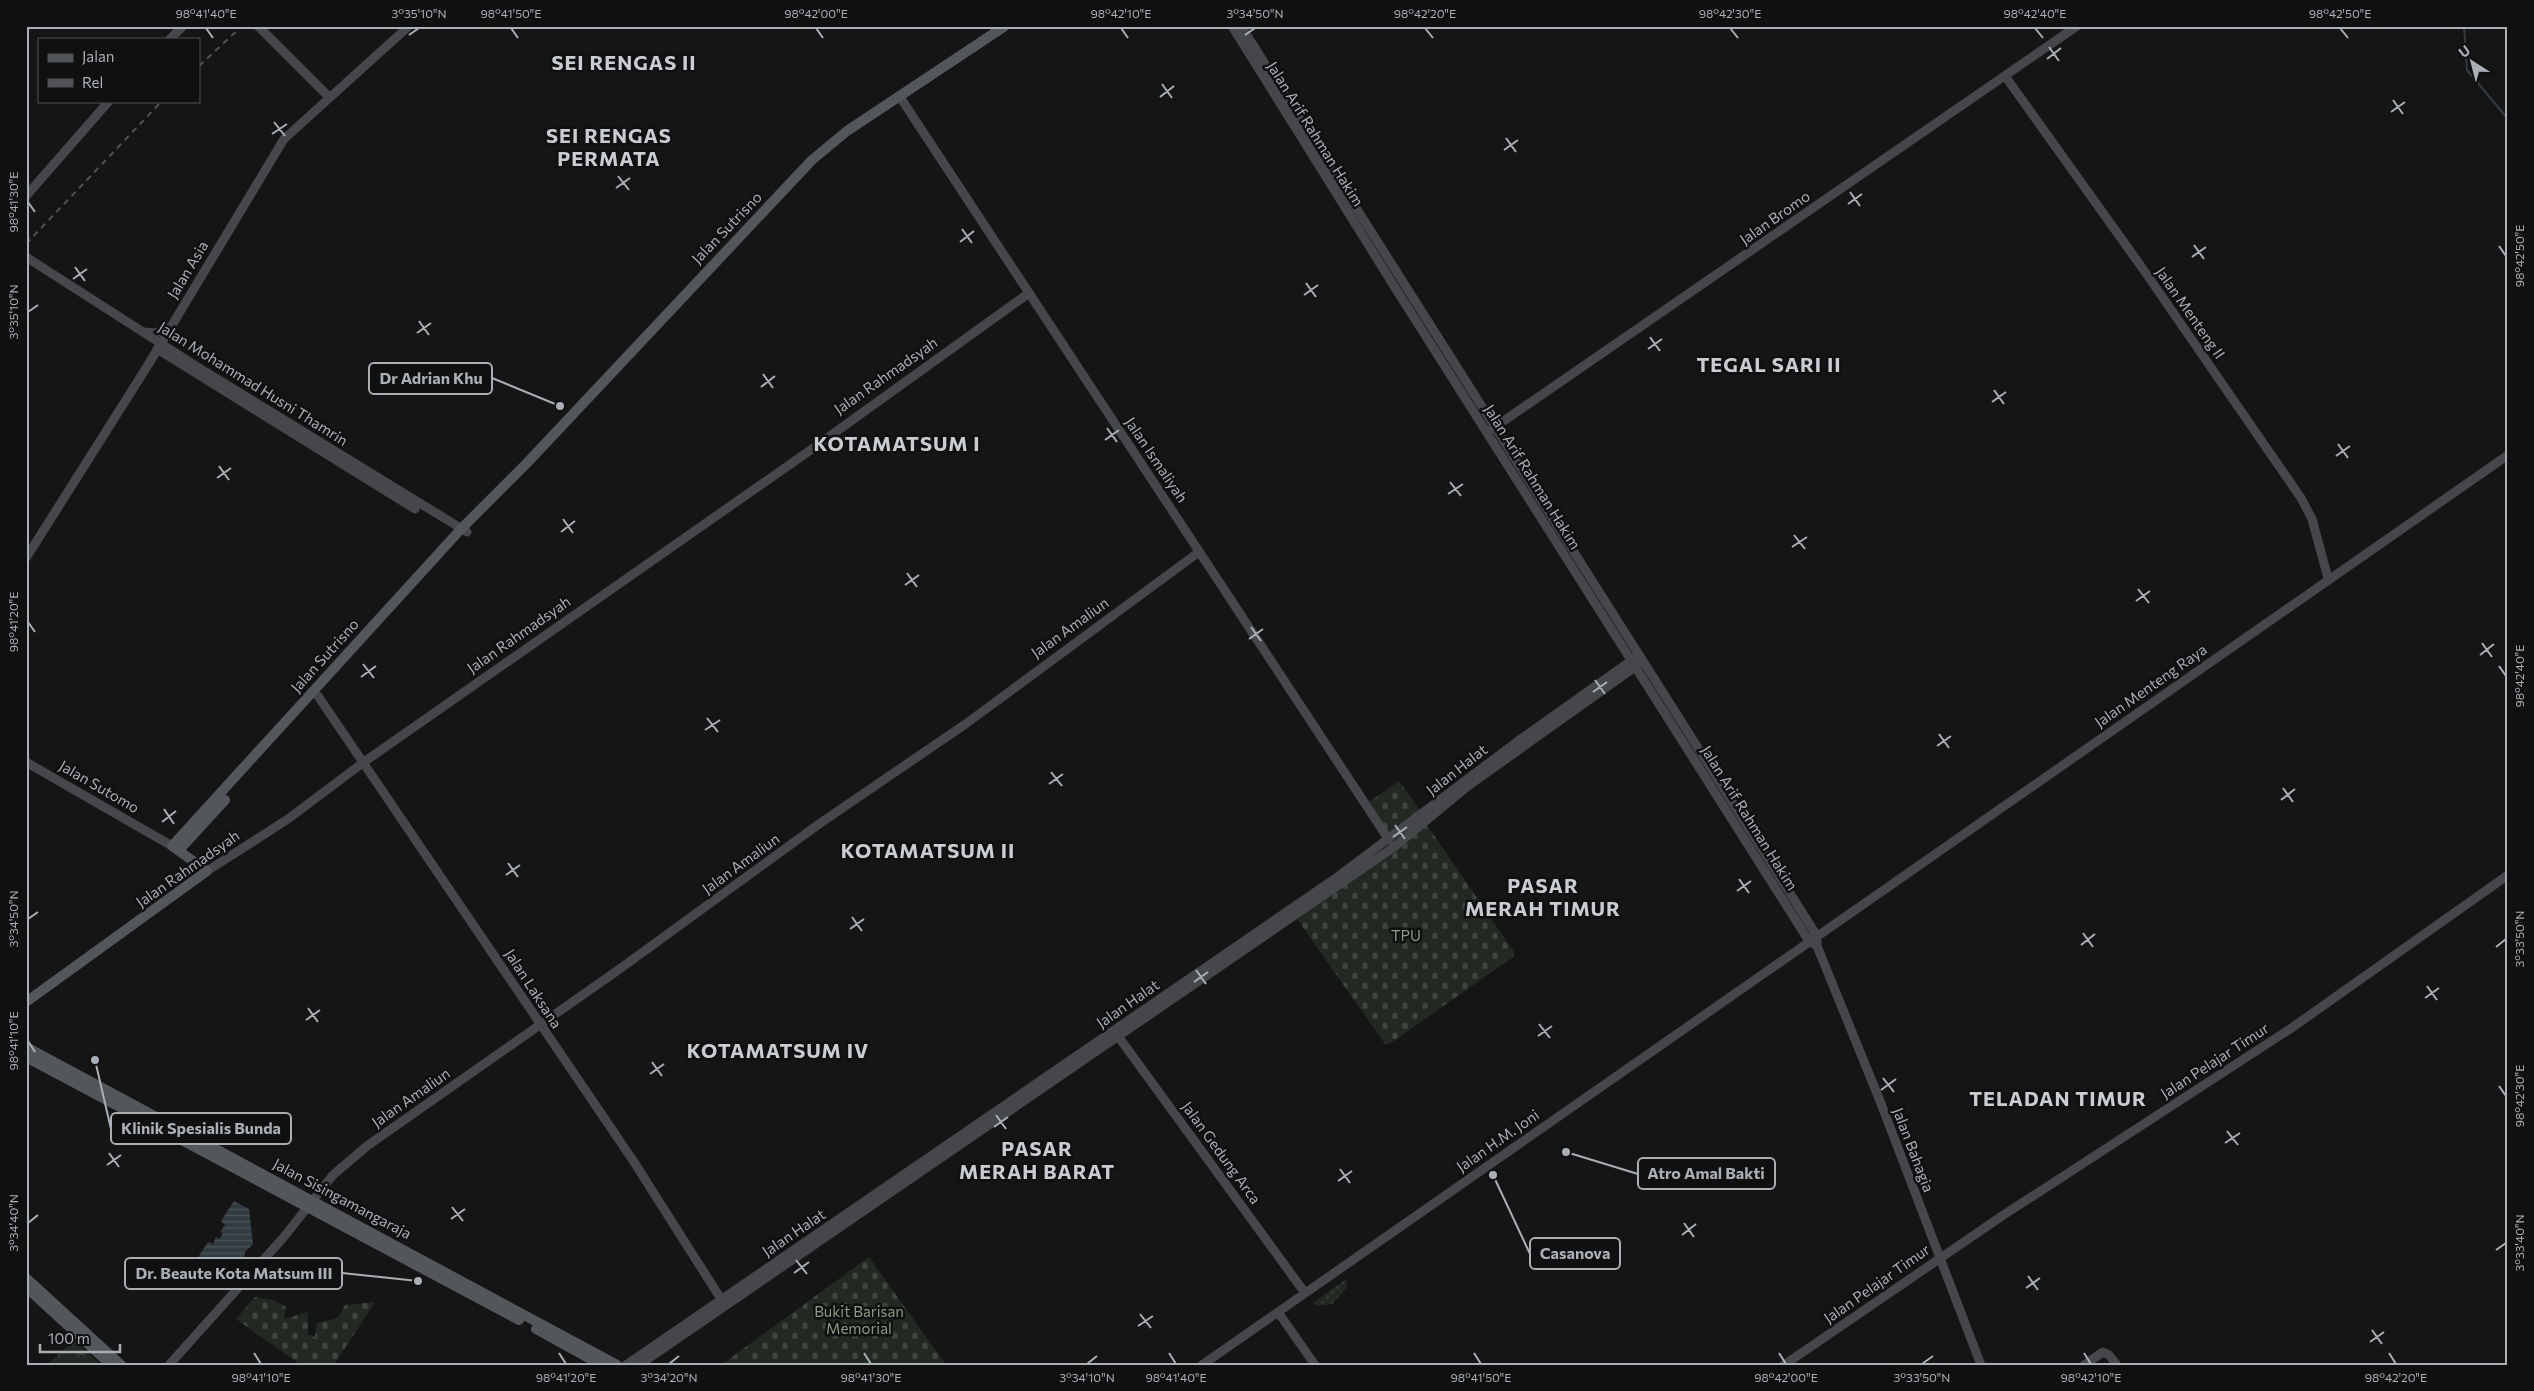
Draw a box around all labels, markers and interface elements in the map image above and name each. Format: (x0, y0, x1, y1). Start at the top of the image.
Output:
text: 98°41'40"E (175, 6, 237, 20)
text: 3°35'10"N (391, 6, 447, 20)
text: 98°41'50"E (481, 6, 541, 20)
text: 98°42'00"E (784, 6, 848, 20)
text: 98°42'10"E (1091, 6, 1151, 20)
text: 3°34'50"N (1226, 6, 1284, 20)
text: 98°42'20"E (1394, 6, 1456, 20)
text: 98°42'30"E (1699, 6, 1761, 20)
text: 98°42'40"E (2004, 6, 2066, 20)
text: 98°42'50"E (2309, 6, 2371, 20)
legend (38, 38, 200, 102)
north arrow (2446, 38, 2496, 88)
text: U (2455, 41, 2473, 61)
text: Jalan (82, 47, 114, 65)
district label: SEI RENGAS II (551, 50, 697, 74)
street label: Jalan Arif Rahman Hakim (1264, 58, 1368, 209)
text: Rel (82, 73, 103, 91)
district label: SEI RENGAS PERMATA (546, 123, 672, 170)
text: 98°41'30"E (6, 172, 20, 232)
street label: Jalan Bromo (1736, 186, 1813, 248)
street label: Jalan Sutrisno (688, 188, 765, 267)
text: 98°42'50"E (2512, 225, 2526, 287)
street label: Jalan Asia (163, 237, 211, 302)
street label: Jalan Menteng II (2152, 263, 2229, 362)
text: 3°35'10"N (6, 284, 20, 340)
street label: Jalan Mohammad Husni Thamrin (155, 317, 352, 449)
street label: Jalan Rahmadsyah (830, 333, 941, 418)
district label: TEGAL SARI II (1696, 352, 1842, 376)
callout: Dr Adrian Khu (369, 363, 492, 394)
text: Dr Adrian Khu (379, 368, 483, 387)
street label: Jalan Arif Rahman Hakim (1481, 401, 1585, 552)
street label: Jalan Ismaliyah (1122, 413, 1192, 506)
district label: KOTAMATSUM I (813, 431, 981, 455)
text: 98°41'20"E (6, 592, 20, 652)
street label: Jalan Rahmadsyah (463, 592, 574, 677)
street label: Jalan Amaliun (1027, 593, 1112, 661)
street label: Jalan Sutrisno (286, 615, 362, 696)
street label: Jalan Menteng Raya (2091, 640, 2210, 731)
text: 98°42'40"E (2512, 645, 2526, 707)
street label: Jalan Halat (1422, 740, 1490, 799)
street label: Jalan Arif Rahman Hakim (1698, 742, 1802, 893)
street label: Jalan Sutomo (56, 756, 143, 816)
street label: Jalan Rahmadsyah (132, 826, 243, 911)
street label: Jalan Amaliun (698, 829, 783, 897)
district label: KOTAMATSUM II (841, 838, 1015, 862)
district label: PASAR MERAH TIMUR (1465, 873, 1621, 920)
text: 3°34'50"N (6, 890, 20, 948)
text: 3°33'50"N (2512, 911, 2526, 967)
park label: TPU (1391, 926, 1421, 944)
street label: Jalan Laksana (502, 945, 566, 1032)
street label: Jalan Halat (1093, 975, 1162, 1031)
text: 98°41'10"E (6, 1011, 20, 1071)
street label: Jalan Pelajar Timur (2157, 1018, 2272, 1102)
district label: KOTAMATSUM IV (687, 1038, 869, 1062)
street label: Jalan Amaliun (368, 1064, 453, 1131)
text: 98°42'30"E (2512, 1065, 2526, 1127)
district label: TELADAN TIMUR (1969, 1086, 2147, 1110)
street label: Jalan Gedung Arca (1179, 1098, 1265, 1207)
street label: Jalan H.M. Joni (1453, 1105, 1542, 1175)
street label: Jalan Bahagia (1890, 1105, 1938, 1194)
callout: Klinik Spesialis Bunda (111, 1113, 291, 1144)
text: Klinik Spesialis Bunda (121, 1118, 281, 1137)
district label: PASAR MERAH BARAT (959, 1136, 1115, 1183)
street label: Jalan Sisingamangaraja (270, 1154, 415, 1242)
callout: Atro Amal Bakti (1638, 1158, 1775, 1189)
text: Atro Amal Bakti (1647, 1163, 1765, 1182)
text: 3°34'40"N (6, 1194, 20, 1252)
street label: Jalan Halat (758, 1205, 828, 1260)
text: 3°33'40"N (2512, 1214, 2526, 1272)
callout: Casanova (1530, 1238, 1620, 1269)
street label: Jalan Pelajar Timur (1820, 1240, 1933, 1327)
text: Casanova (1540, 1243, 1610, 1262)
callout: Dr. Beaute Kota Matsum III (125, 1258, 342, 1289)
text: Dr. Beaute Kota Matsum III (136, 1263, 332, 1282)
park label: Bukit Barisan Memorial (814, 1302, 904, 1337)
scale bar (40, 1321, 120, 1353)
text: 100 m (48, 1329, 90, 1347)
text: 98°41'10"E (231, 1370, 291, 1384)
text: 98°41'20"E (536, 1370, 596, 1384)
text: 3°34'20"N (641, 1370, 697, 1384)
text: 98°41'30"E (841, 1370, 901, 1384)
text: 3°34'10"N (1059, 1370, 1115, 1384)
text: 98°41'40"E (1145, 1370, 1207, 1384)
text: 98°41'50"E (1451, 1370, 1511, 1384)
text: 98°42'00"E (1754, 1370, 1818, 1384)
text: 3°33'50"N (1894, 1370, 1950, 1384)
text: 98°42'10"E (2061, 1370, 2121, 1384)
text: 98°42'20"E (2365, 1370, 2427, 1384)

